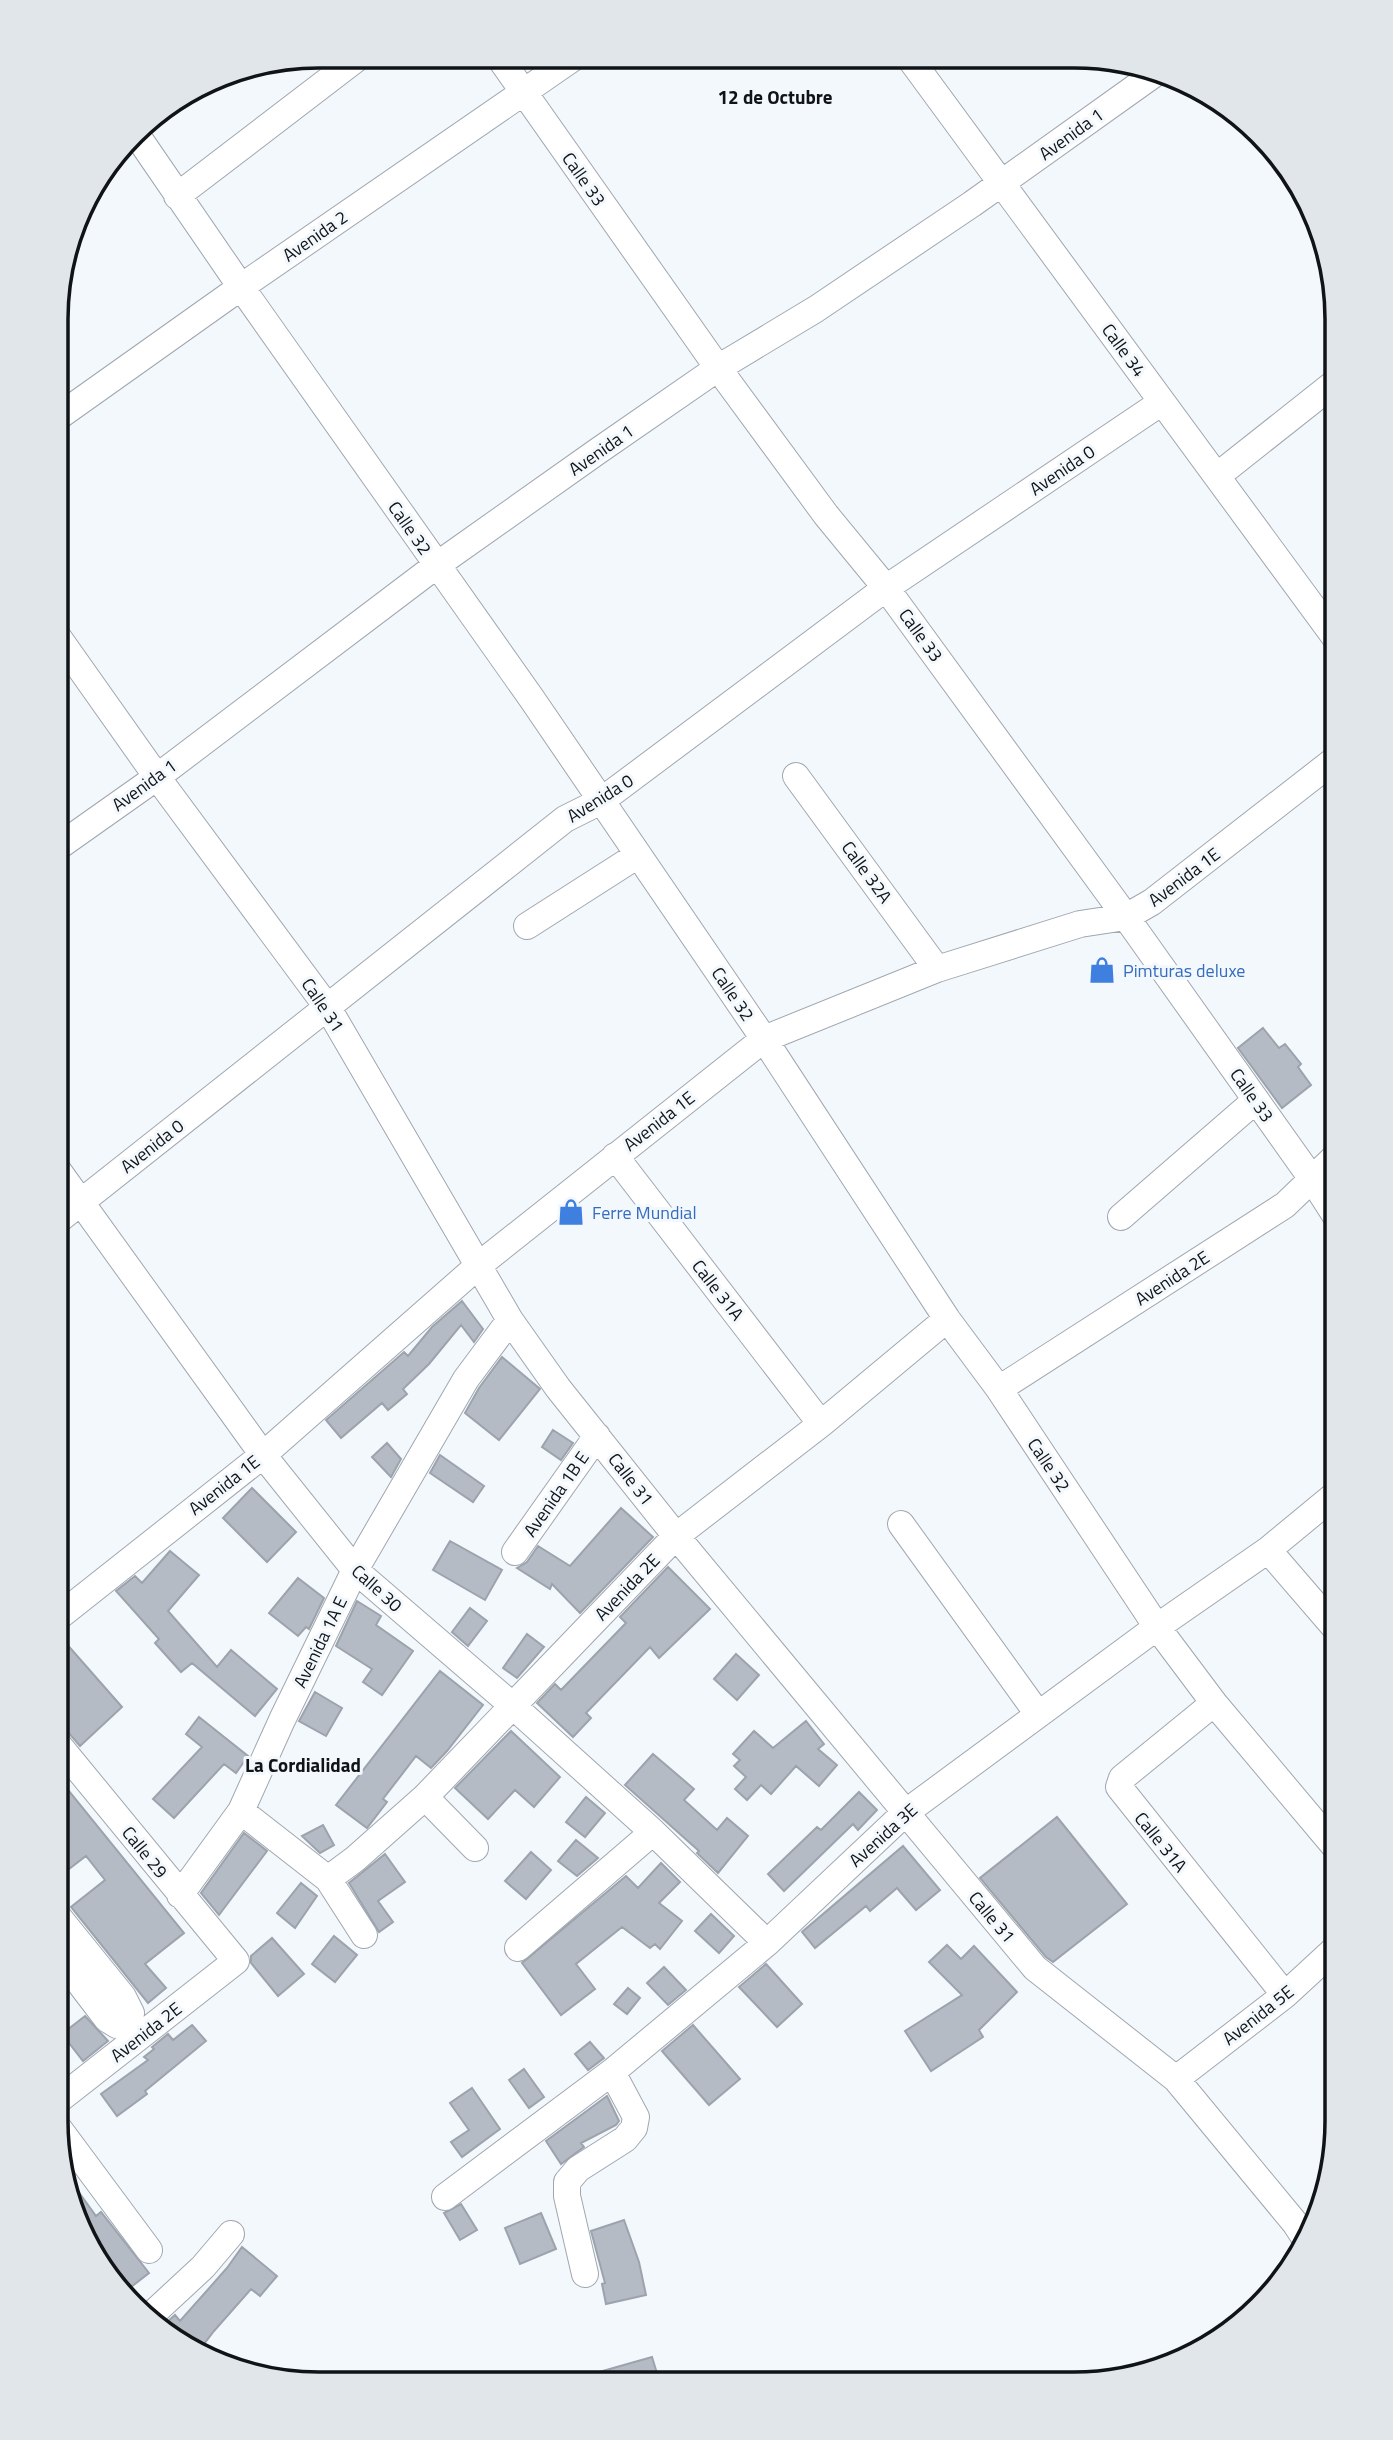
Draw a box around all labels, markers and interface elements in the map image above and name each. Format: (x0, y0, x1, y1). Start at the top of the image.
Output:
district label: 12 de Octubre (717, 82, 833, 111)
street label: Avenida 1 (1033, 101, 1109, 167)
street label: Calle 33 (556, 147, 612, 211)
street label: Avenida 2 (277, 204, 353, 268)
street label: Calle 34 (1095, 318, 1153, 382)
street label: Avenida 1 (563, 418, 639, 482)
street label: Avenida 0 (1024, 438, 1100, 502)
street label: Calle 32 (382, 496, 438, 560)
street label: Calle 33 (892, 603, 950, 667)
street label: Avenida 1 (106, 752, 182, 818)
street label: Avenida 0 (561, 767, 639, 829)
street label: Calle 32A (835, 835, 899, 909)
street label: Avenida 1E (1142, 841, 1226, 913)
shop icon: Pimturas deluxe (1087, 955, 1117, 985)
place label: Pimturas deluxe (1123, 957, 1245, 984)
street label: Calle 32 (705, 961, 761, 1027)
street label: Calle 31 (295, 972, 351, 1038)
street label: Calle 33 (1224, 1063, 1280, 1127)
street label: Avenida 1E (618, 1084, 700, 1158)
street label: Avenida 0 (114, 1113, 190, 1179)
shop icon: Ferre Mundial (556, 1197, 586, 1227)
place label: Ferre Mundial (592, 1199, 697, 1226)
street label: Avenida 2E (1129, 1244, 1215, 1312)
street label: Calle 31A (685, 1254, 751, 1327)
street label: Calle 32 (1021, 1432, 1077, 1498)
street label: Avenida 1B E (516, 1446, 596, 1542)
street label: Calle 31 (602, 1447, 660, 1511)
street label: Avenida 1E (183, 1448, 265, 1522)
street label: Avenida 2E (588, 1547, 666, 1627)
street label: Calle 30 (346, 1558, 408, 1618)
street label: Avenida 1A E (286, 1592, 354, 1692)
district label: La Cordialidad (245, 1750, 361, 1779)
street label: Avenida 3E (843, 1797, 923, 1873)
street label: Calle 31A (1128, 1806, 1194, 1878)
street label: Calle 29 (116, 1820, 174, 1884)
street label: Calle 31 (962, 1885, 1022, 1949)
street label: Avenida 5E (1217, 1978, 1299, 2052)
street label: Avenida 2E (105, 1995, 187, 2069)

